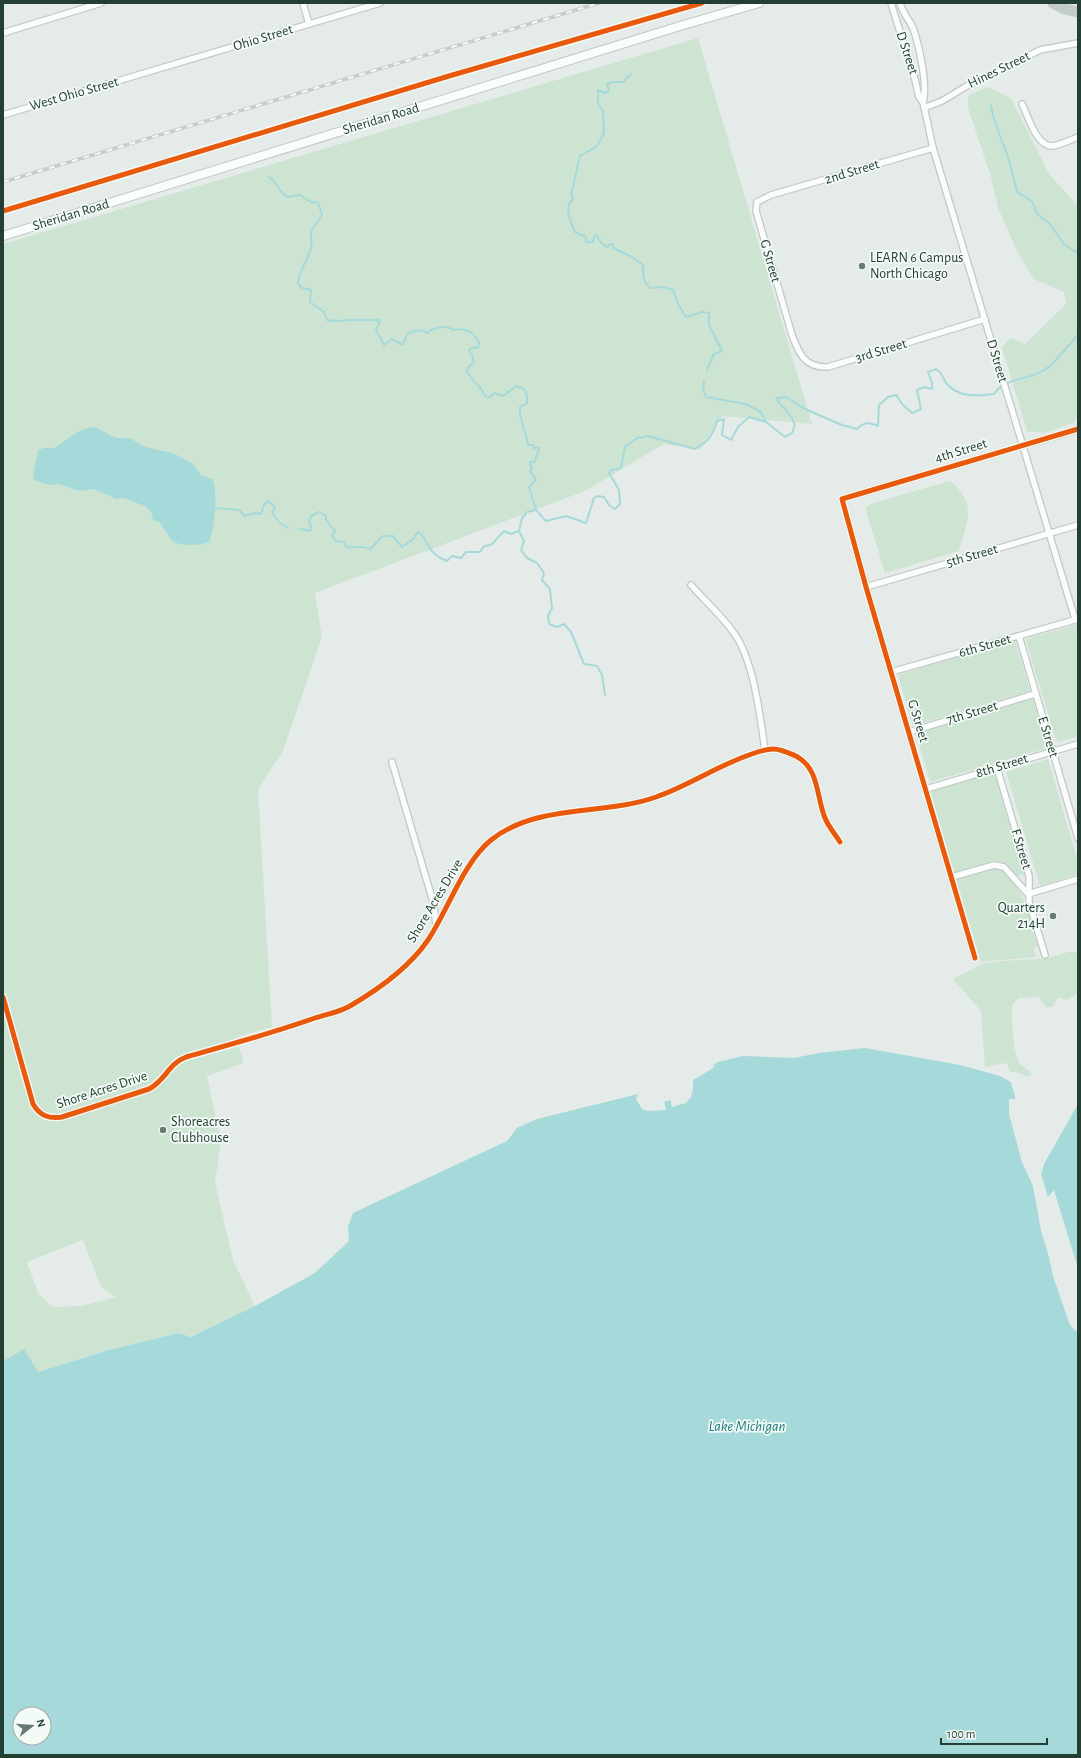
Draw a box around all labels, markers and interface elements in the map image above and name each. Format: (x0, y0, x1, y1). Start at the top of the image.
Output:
street label: Ohio Street (231, 22, 295, 54)
street label: D Street (893, 30, 921, 77)
street label: Hines Street (966, 49, 1033, 91)
street label: West Ohio Street (28, 74, 121, 113)
street label: Sheridan Road (341, 101, 421, 137)
street label: 2nd Street (823, 157, 881, 187)
street label: Sheridan Road (31, 197, 111, 233)
street label: G Street (757, 238, 783, 284)
place label: LEARN 6 Campus North Chicago (870, 251, 963, 281)
marker: LEARN 6 Campus North Chicago (857, 261, 867, 271)
street label: 3rd Street (854, 336, 909, 365)
street label: D Street (984, 338, 1010, 385)
street label: 4th Street (933, 436, 989, 466)
street label: 5th Street (945, 542, 1000, 570)
street label: 6th Street (957, 632, 1013, 660)
street label: G Street (905, 698, 931, 744)
street label: 7th Street (945, 698, 1000, 727)
street label: E Street (1035, 715, 1061, 760)
street label: 8th Street (974, 751, 1030, 781)
street label: F Street (1008, 827, 1034, 871)
street label: Shore Acres Drive (405, 857, 465, 945)
place label: Quarters 214H (998, 901, 1045, 931)
marker: Quarters 214H (1048, 911, 1058, 921)
street label: Shore Acres Drive (55, 1069, 149, 1111)
place label: Shoreacres Clubhouse (171, 1115, 230, 1145)
marker: Shoreacres Clubhouse (158, 1125, 168, 1135)
water label: Lake Michigan (708, 1419, 786, 1434)
north arrow (12, 1706, 52, 1746)
text: N (35, 1718, 47, 1728)
scale bar (941, 1720, 1047, 1746)
text: 100 m (947, 1728, 975, 1740)

